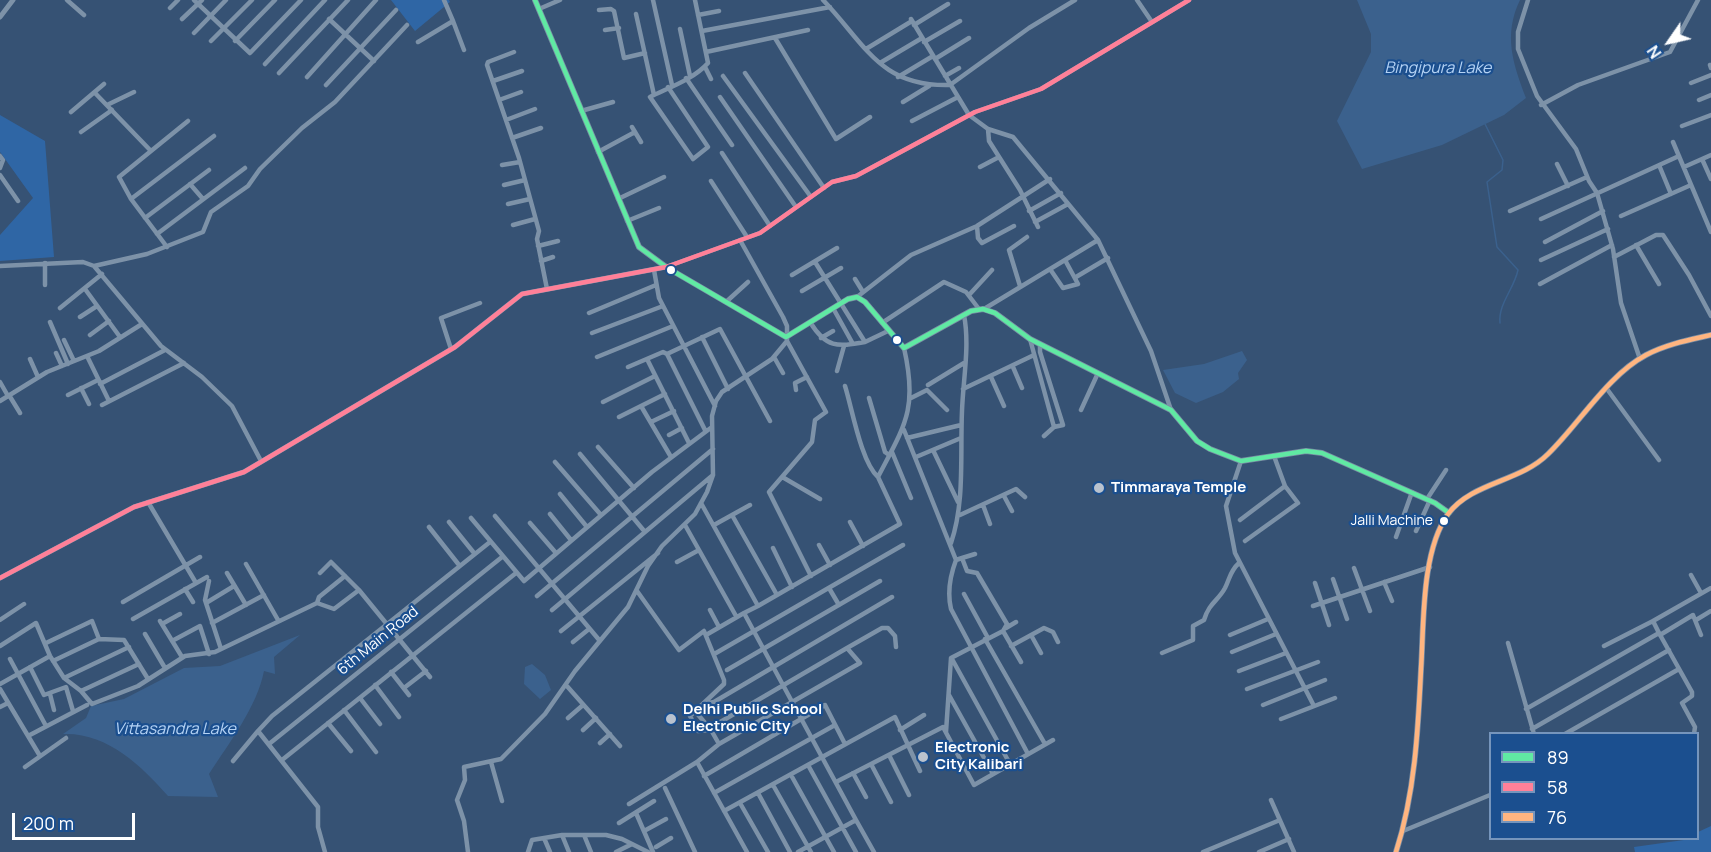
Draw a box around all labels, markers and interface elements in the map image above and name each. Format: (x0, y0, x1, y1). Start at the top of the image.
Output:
north arrow (1639, 12, 1699, 72)
text: N (1642, 41, 1666, 63)
water label: Bingipura Lake (1385, 59, 1491, 79)
unlabelled marker (665, 264, 677, 276)
unlabelled marker (891, 334, 903, 346)
place label: Timmaraya Temple (1111, 479, 1246, 497)
marker: Timmaraya Temple (1092, 481, 1106, 495)
place label: Jalli Machine (1351, 513, 1433, 529)
marker: Jalli Machine (1438, 515, 1450, 527)
street label: 6th Main Road (334, 603, 422, 679)
place label: Delhi Public School Electronic City (683, 701, 822, 736)
marker: Delhi Public School Electronic City (664, 712, 678, 726)
water label: Vittasandra Lake (114, 720, 236, 740)
legend (1489, 732, 1699, 840)
place label: Electronic City Kalibari (935, 739, 1023, 774)
text: 89 (1547, 745, 1569, 769)
marker: Electronic City Kalibari (916, 750, 930, 764)
text: 58 (1547, 775, 1568, 799)
scale bar (15, 801, 138, 839)
text: 76 (1547, 805, 1567, 829)
text: 200 m (23, 811, 74, 835)

